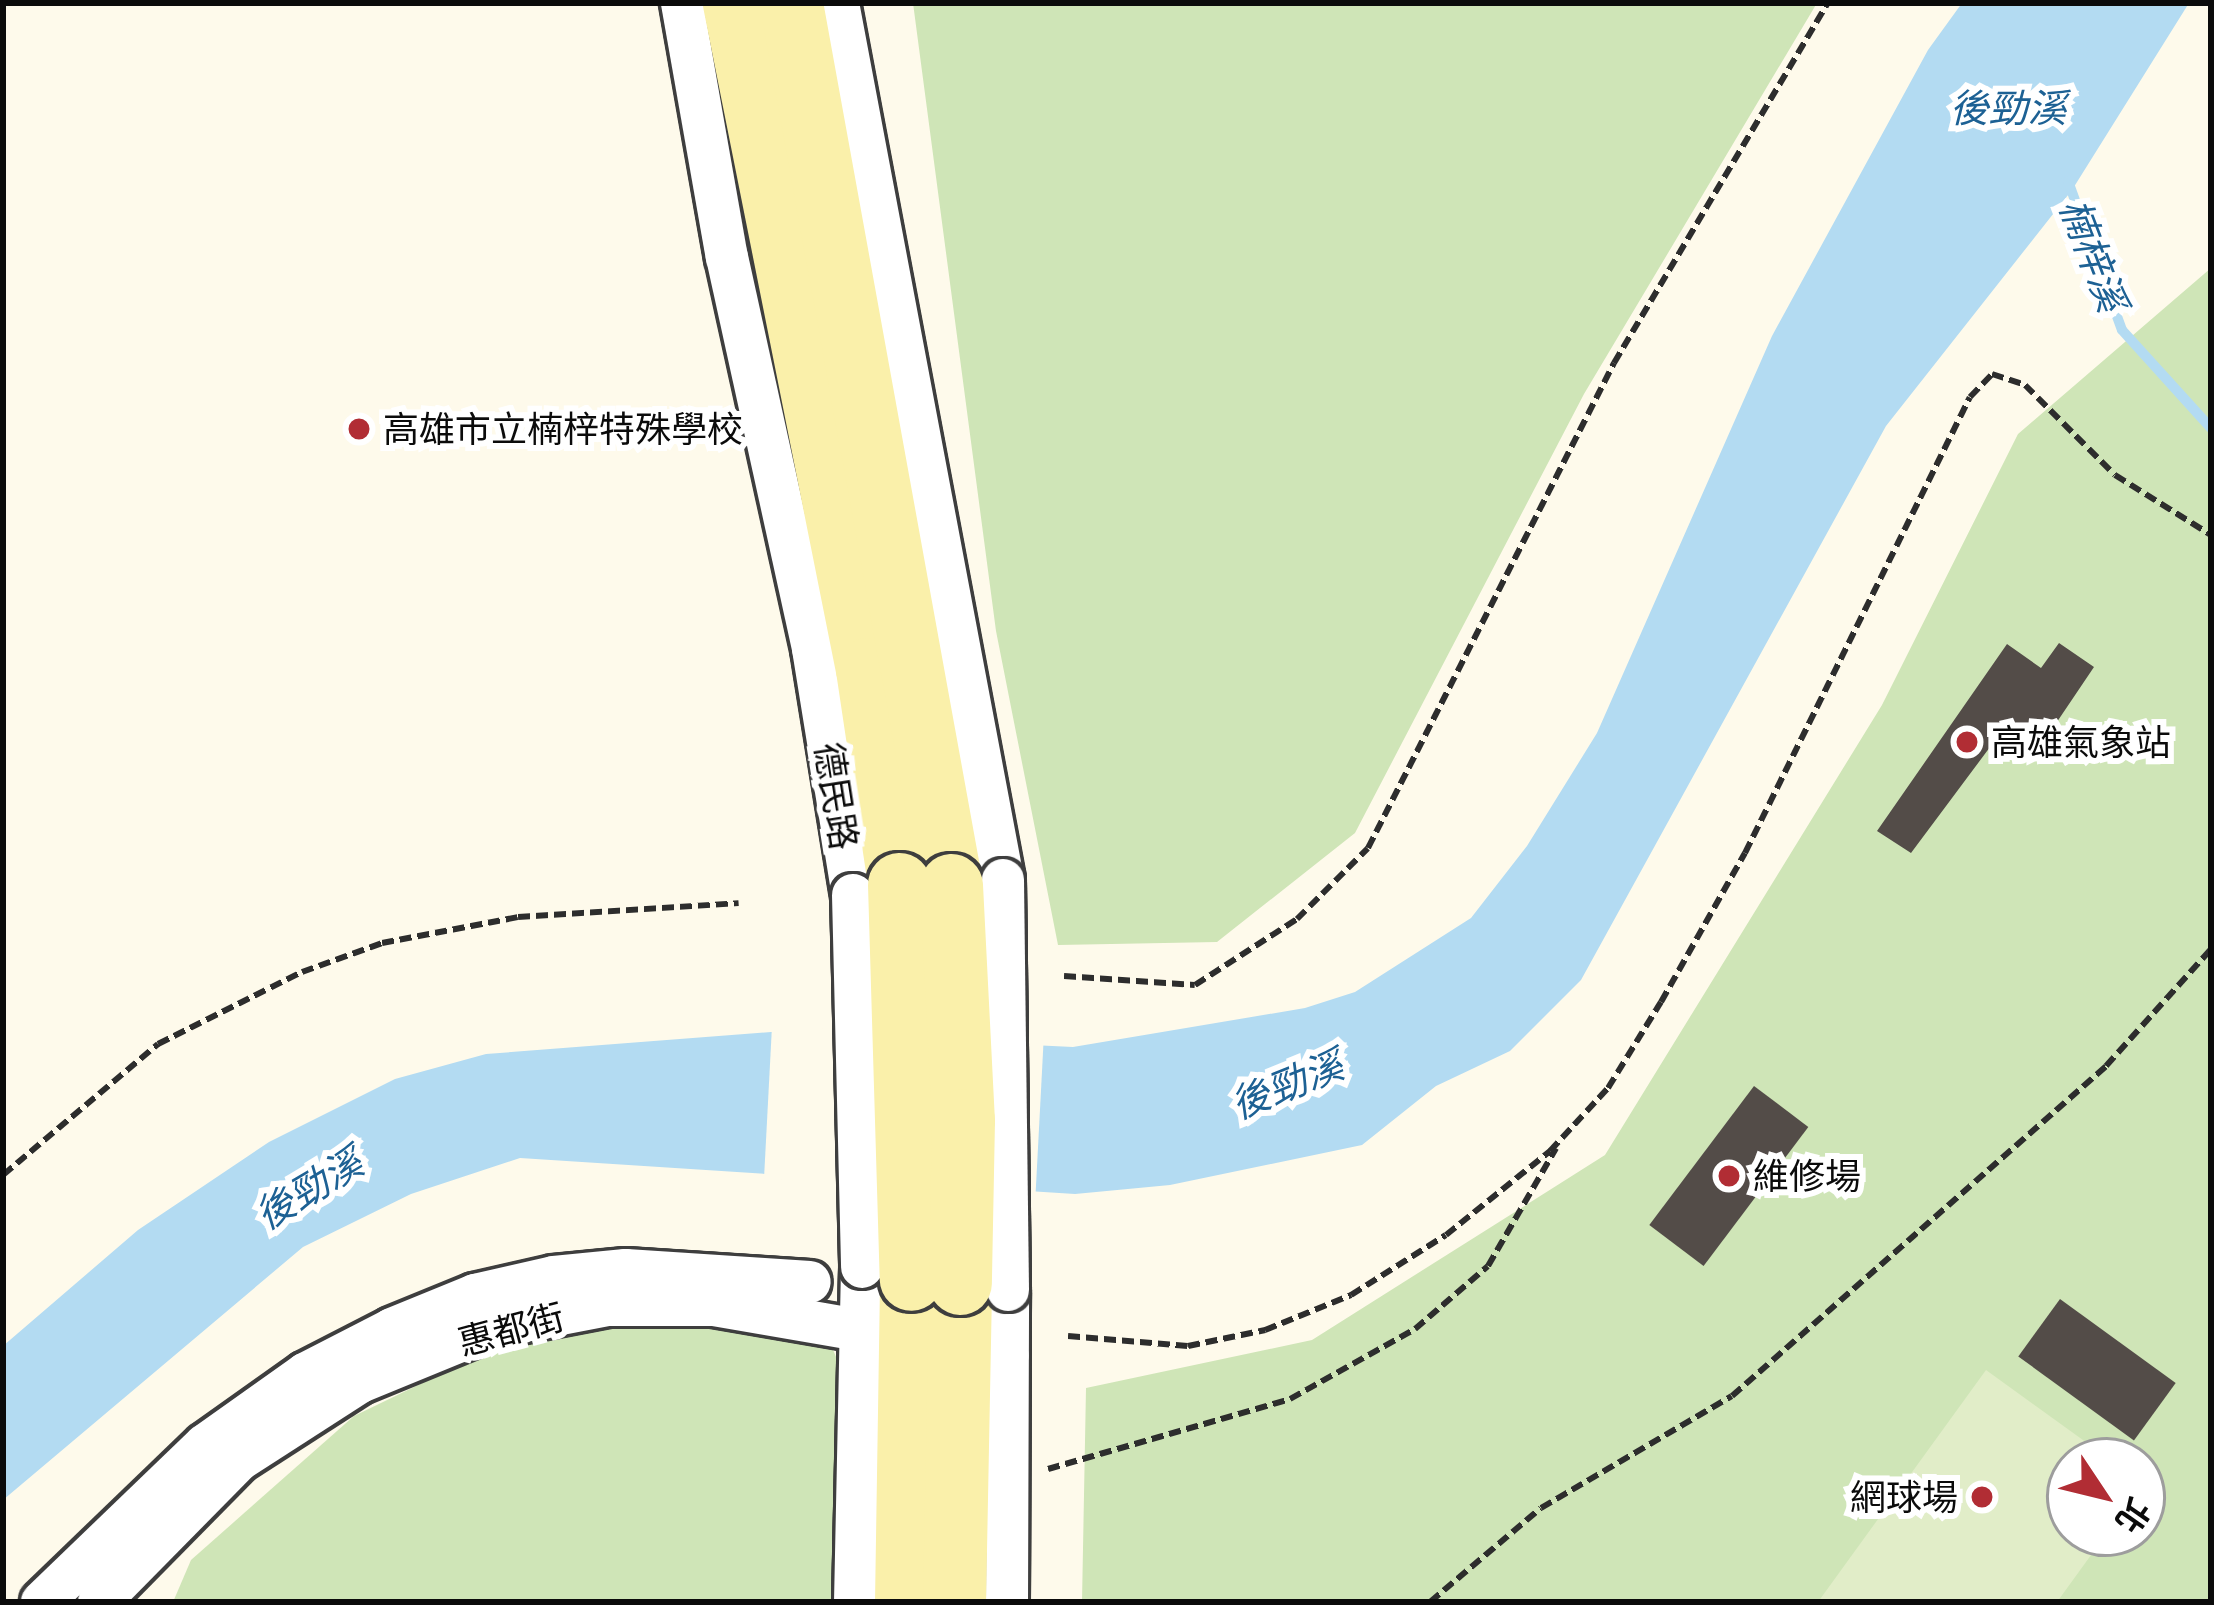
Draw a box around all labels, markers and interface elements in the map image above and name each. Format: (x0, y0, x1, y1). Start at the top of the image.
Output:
water label: 後勁溪 (1950, 85, 2066, 131)
water label: 楠梓溪 (2050, 192, 2136, 318)
place label: 高雄市立楠梓特殊學校 (383, 407, 743, 451)
marker: 高雄市立楠梓特殊學校 (346, 416, 372, 442)
place label: 高雄氣象站 (1991, 720, 2171, 764)
marker: 高雄氣象站 (1954, 729, 1980, 755)
street label: 德民路 (807, 739, 867, 853)
water label: 後勁溪 (1224, 1041, 1350, 1129)
water label: 後勁溪 (247, 1139, 371, 1239)
place label: 維修場 (1753, 1154, 1861, 1198)
marker: 維修場 (1716, 1163, 1742, 1189)
street label: 惠都街 (453, 1294, 569, 1364)
north arrow (2046, 1437, 2166, 1557)
place label: 網球場 (1850, 1475, 1958, 1519)
marker: 網球場 (1969, 1484, 1995, 1510)
text: 北 (2106, 1490, 2161, 1542)

